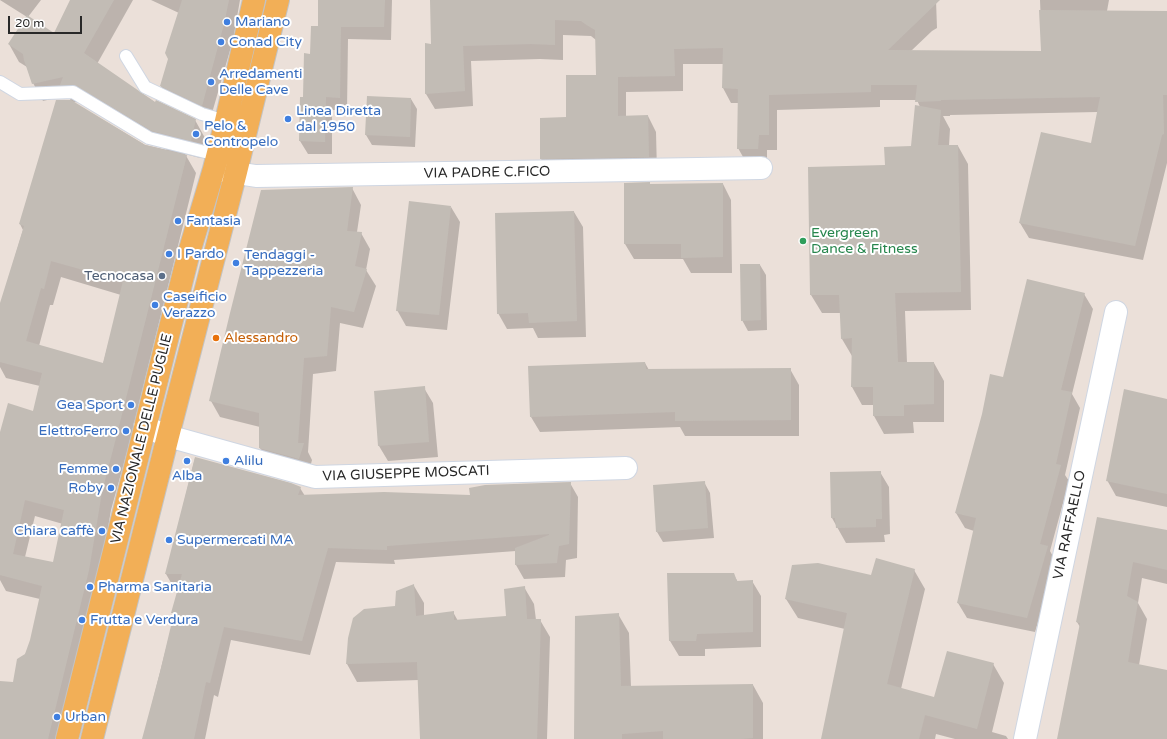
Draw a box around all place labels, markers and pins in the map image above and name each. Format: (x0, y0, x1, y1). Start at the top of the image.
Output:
place label: Mariano (235, 14, 290, 30)
marker: Mariano (222, 17, 232, 27)
place label: Conad City (229, 34, 302, 50)
marker: Conad City (216, 37, 226, 47)
place label: Arredamenti Delle Cave (219, 66, 302, 98)
marker: Arredamenti Delle Cave (206, 77, 216, 87)
place label: Linea Diretta dal 1950 (296, 103, 381, 136)
marker: Linea Diretta dal 1950 (283, 114, 293, 124)
place label: Pelo & Contropelo (204, 118, 278, 150)
marker: Pelo & Contropelo (191, 129, 201, 139)
place label: Fantasia (186, 213, 241, 229)
marker: Fantasia (173, 216, 183, 226)
place label: Evergreen Dance & Fitness (811, 225, 918, 258)
marker: Evergreen Dance & Fitness (798, 236, 808, 246)
place label: I Pardo (177, 246, 224, 262)
place label: Tendaggi - Tappezzeria (244, 247, 323, 280)
marker: I Pardo (164, 249, 174, 259)
marker: Tendaggi - Tappezzeria (231, 258, 241, 268)
place label: Tecnocasa (84, 268, 154, 284)
marker: Tecnocasa (157, 271, 167, 281)
place label: Caseificio Verazzo (163, 289, 227, 322)
marker: Caseificio Verazzo (150, 300, 160, 310)
place label: Alessandro (224, 330, 298, 346)
marker: Alessandro (211, 333, 221, 343)
place label: Gea Sport (56, 397, 123, 413)
marker: Gea Sport (126, 400, 136, 410)
place label: ElettroFerro (39, 423, 118, 439)
marker: ElettroFerro (121, 426, 131, 436)
place label: Alilu (234, 453, 263, 469)
marker: Alba (182, 456, 192, 466)
marker: Alilu (221, 456, 231, 466)
place label: Femme (58, 461, 108, 477)
marker: Femme (111, 464, 121, 474)
place label: Alba (172, 468, 202, 484)
place label: Roby (68, 480, 103, 496)
marker: Roby (106, 483, 116, 493)
place label: Chiara caffè (14, 523, 94, 539)
marker: Chiara caffè (97, 526, 107, 536)
place label: Supermercati MA (177, 532, 294, 548)
marker: Supermercati MA (164, 535, 174, 545)
place label: Pharma Sanitaria (98, 579, 212, 595)
marker: Pharma Sanitaria (85, 582, 95, 592)
place label: Frutta e Verdura (90, 612, 198, 628)
marker: Frutta e Verdura (77, 615, 87, 625)
place label: Urban (65, 709, 106, 725)
marker: Urban (52, 712, 62, 722)

